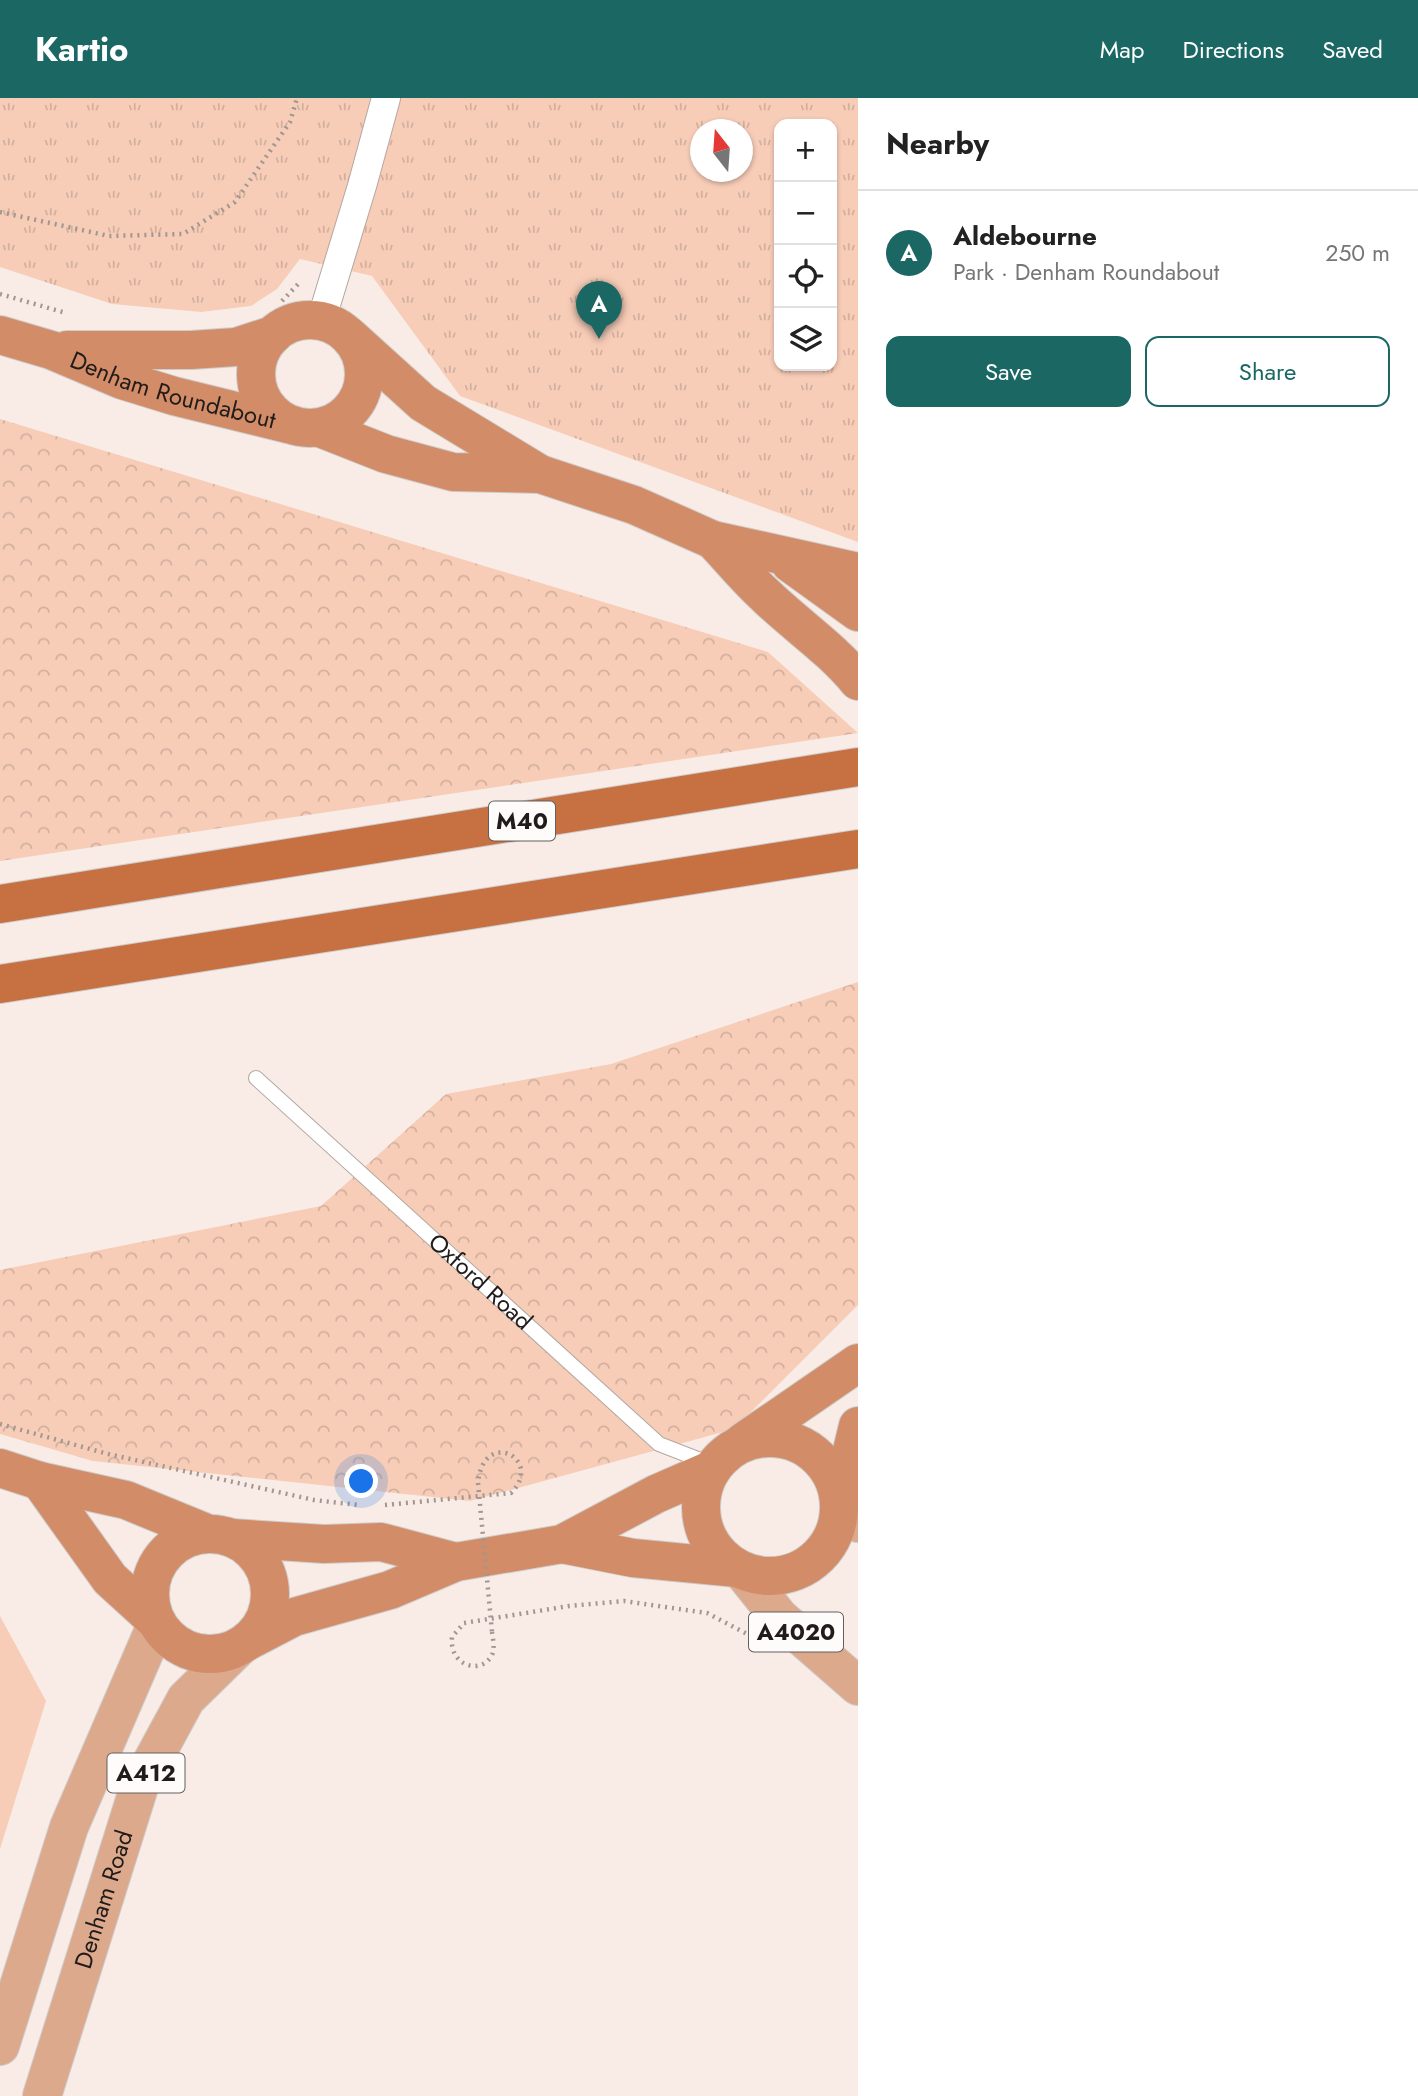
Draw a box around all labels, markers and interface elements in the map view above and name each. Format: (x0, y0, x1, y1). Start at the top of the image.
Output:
text: Kartio (35, 26, 129, 73)
text: Map (1100, 32, 1145, 67)
text: Directions (1183, 32, 1284, 67)
text: Saved (1322, 32, 1383, 67)
north arrow (690, 119, 753, 182)
map controls (774, 119, 837, 371)
button: + (774, 119, 837, 182)
text: Nearby (886, 122, 989, 165)
button: − (774, 182, 837, 245)
text: Aldebourne (953, 217, 1097, 255)
text: A (901, 236, 917, 270)
text: 250 m (1325, 236, 1390, 270)
button: locate (774, 245, 837, 308)
text: Park · Denham Roundabout (953, 255, 1219, 289)
pin: A (576, 281, 622, 339)
button: layers (774, 308, 837, 371)
button: Save (886, 336, 1131, 407)
button: Share (1145, 336, 1390, 407)
street label: Denham Roundabout (65, 342, 280, 437)
road number: M40 (489, 802, 555, 841)
street label: Oxford Road (421, 1225, 541, 1338)
your location (344, 1464, 378, 1498)
road number: A4020 (749, 1612, 843, 1652)
road number: A412 (108, 1754, 184, 1792)
street label: Denham Road (65, 1826, 141, 1973)

